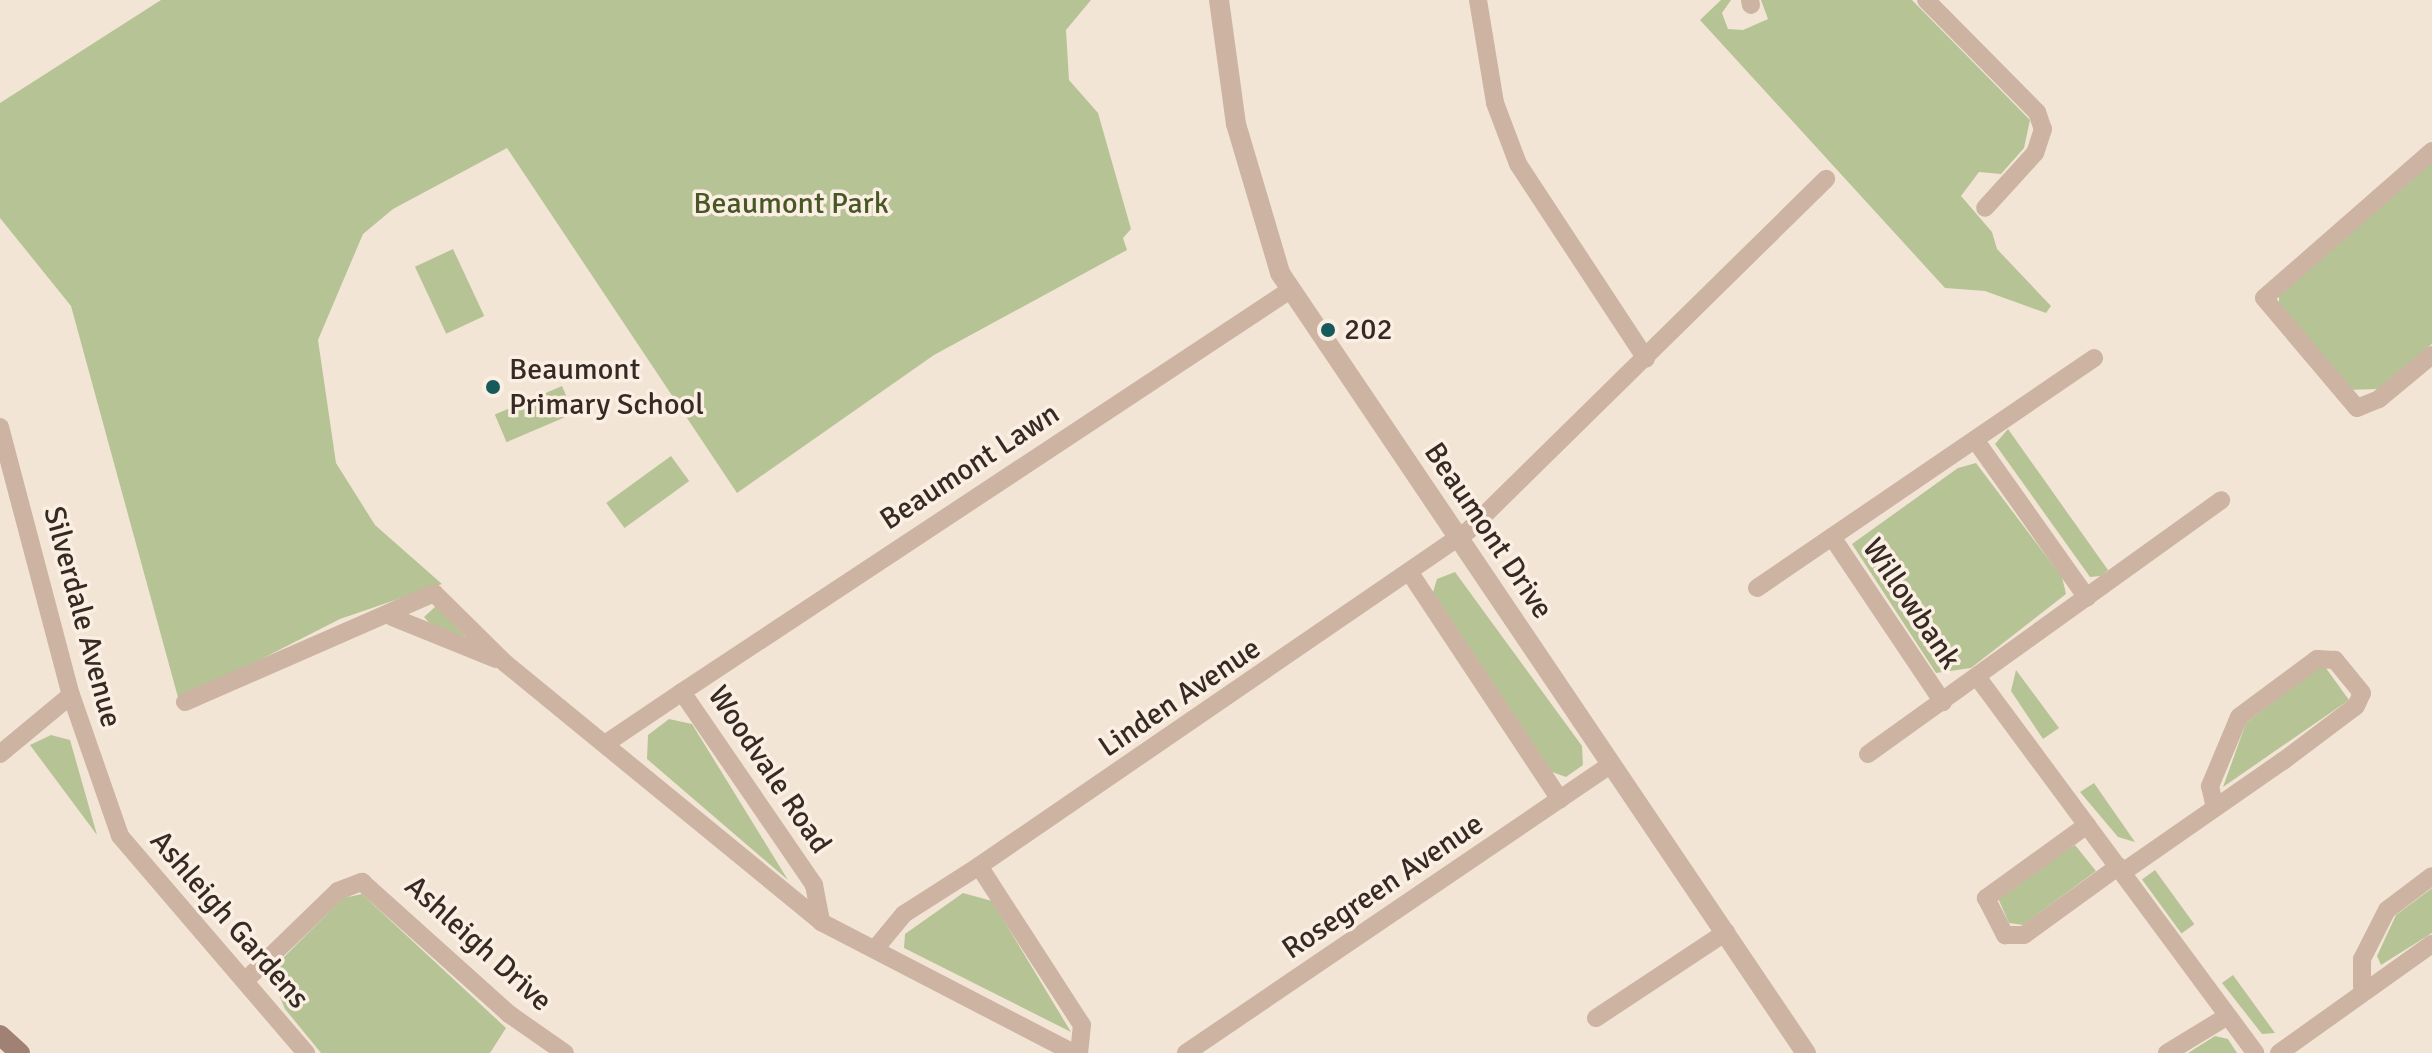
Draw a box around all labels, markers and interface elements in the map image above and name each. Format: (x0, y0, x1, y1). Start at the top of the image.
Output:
park label: Beaumont Park (693, 186, 889, 222)
place label: 202 (1344, 312, 1393, 348)
marker: 202 (1319, 321, 1337, 339)
place label: Beaumont Primary School (509, 352, 704, 422)
marker: Beaumont Primary School (484, 378, 502, 396)
street label: Beaumont Lawn (874, 396, 1066, 538)
street label: Beaumont Drive (1416, 436, 1560, 626)
street label: Silverdale Avenue (35, 503, 129, 731)
street label: Willowbank (1854, 532, 1968, 676)
street label: Linden Avenue (1092, 631, 1268, 765)
street label: Woodvale Road (700, 679, 838, 861)
street label: Rosegreen Avenue (1276, 807, 1490, 967)
street label: Ashleigh Gardens (142, 824, 316, 1016)
street label: Ashleigh Drive (397, 869, 559, 1019)

